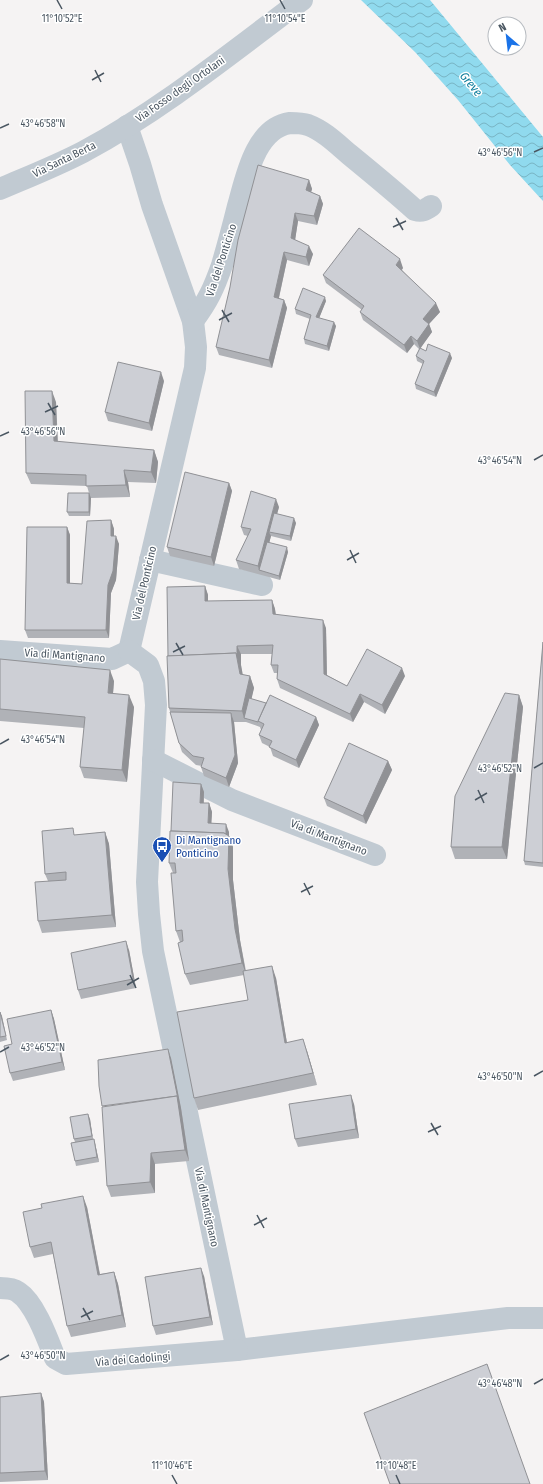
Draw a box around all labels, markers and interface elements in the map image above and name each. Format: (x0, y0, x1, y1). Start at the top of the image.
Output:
text: 11°10'52"E (42, 13, 83, 25)
text: 11°10'54"E (265, 13, 306, 25)
north arrow (487, 16, 527, 56)
text: N (497, 20, 509, 35)
street label: Via Fosso degli Ortolani (133, 54, 228, 125)
water label: Greve (457, 69, 485, 99)
text: 43°46'58"N (21, 118, 65, 130)
street label: Via Santa Berta (31, 139, 98, 180)
text: 43°46'56"N (478, 147, 522, 159)
street label: Via del Ponticino (204, 222, 239, 298)
text: 43°46'56"N (21, 426, 65, 438)
text: 43°46'54"N (478, 455, 522, 467)
street label: Via del Ponticino (130, 545, 159, 621)
street label: Via di Mantignano (24, 646, 106, 665)
text: 43°46'54"N (21, 734, 65, 746)
text: 43°46'52"N (478, 763, 522, 775)
street label: Via di Mantignano (289, 817, 369, 858)
place label: Di Mantignano Ponticino (176, 834, 241, 860)
bus stop icon: Di Mantignano Ponticino (151, 835, 173, 863)
text: 43°46'52"N (21, 1042, 65, 1054)
text: 43°46'50"N (477, 1071, 523, 1083)
street label: Via di Mantignano (192, 1166, 221, 1248)
text: 43°46'50"N (20, 1350, 66, 1362)
street label: Via dei Cadolingi (95, 1350, 171, 1369)
text: 43°46'48"N (478, 1378, 522, 1390)
text: 11°10'46"E (151, 1460, 193, 1472)
text: 11°10'48"E (375, 1460, 417, 1472)

